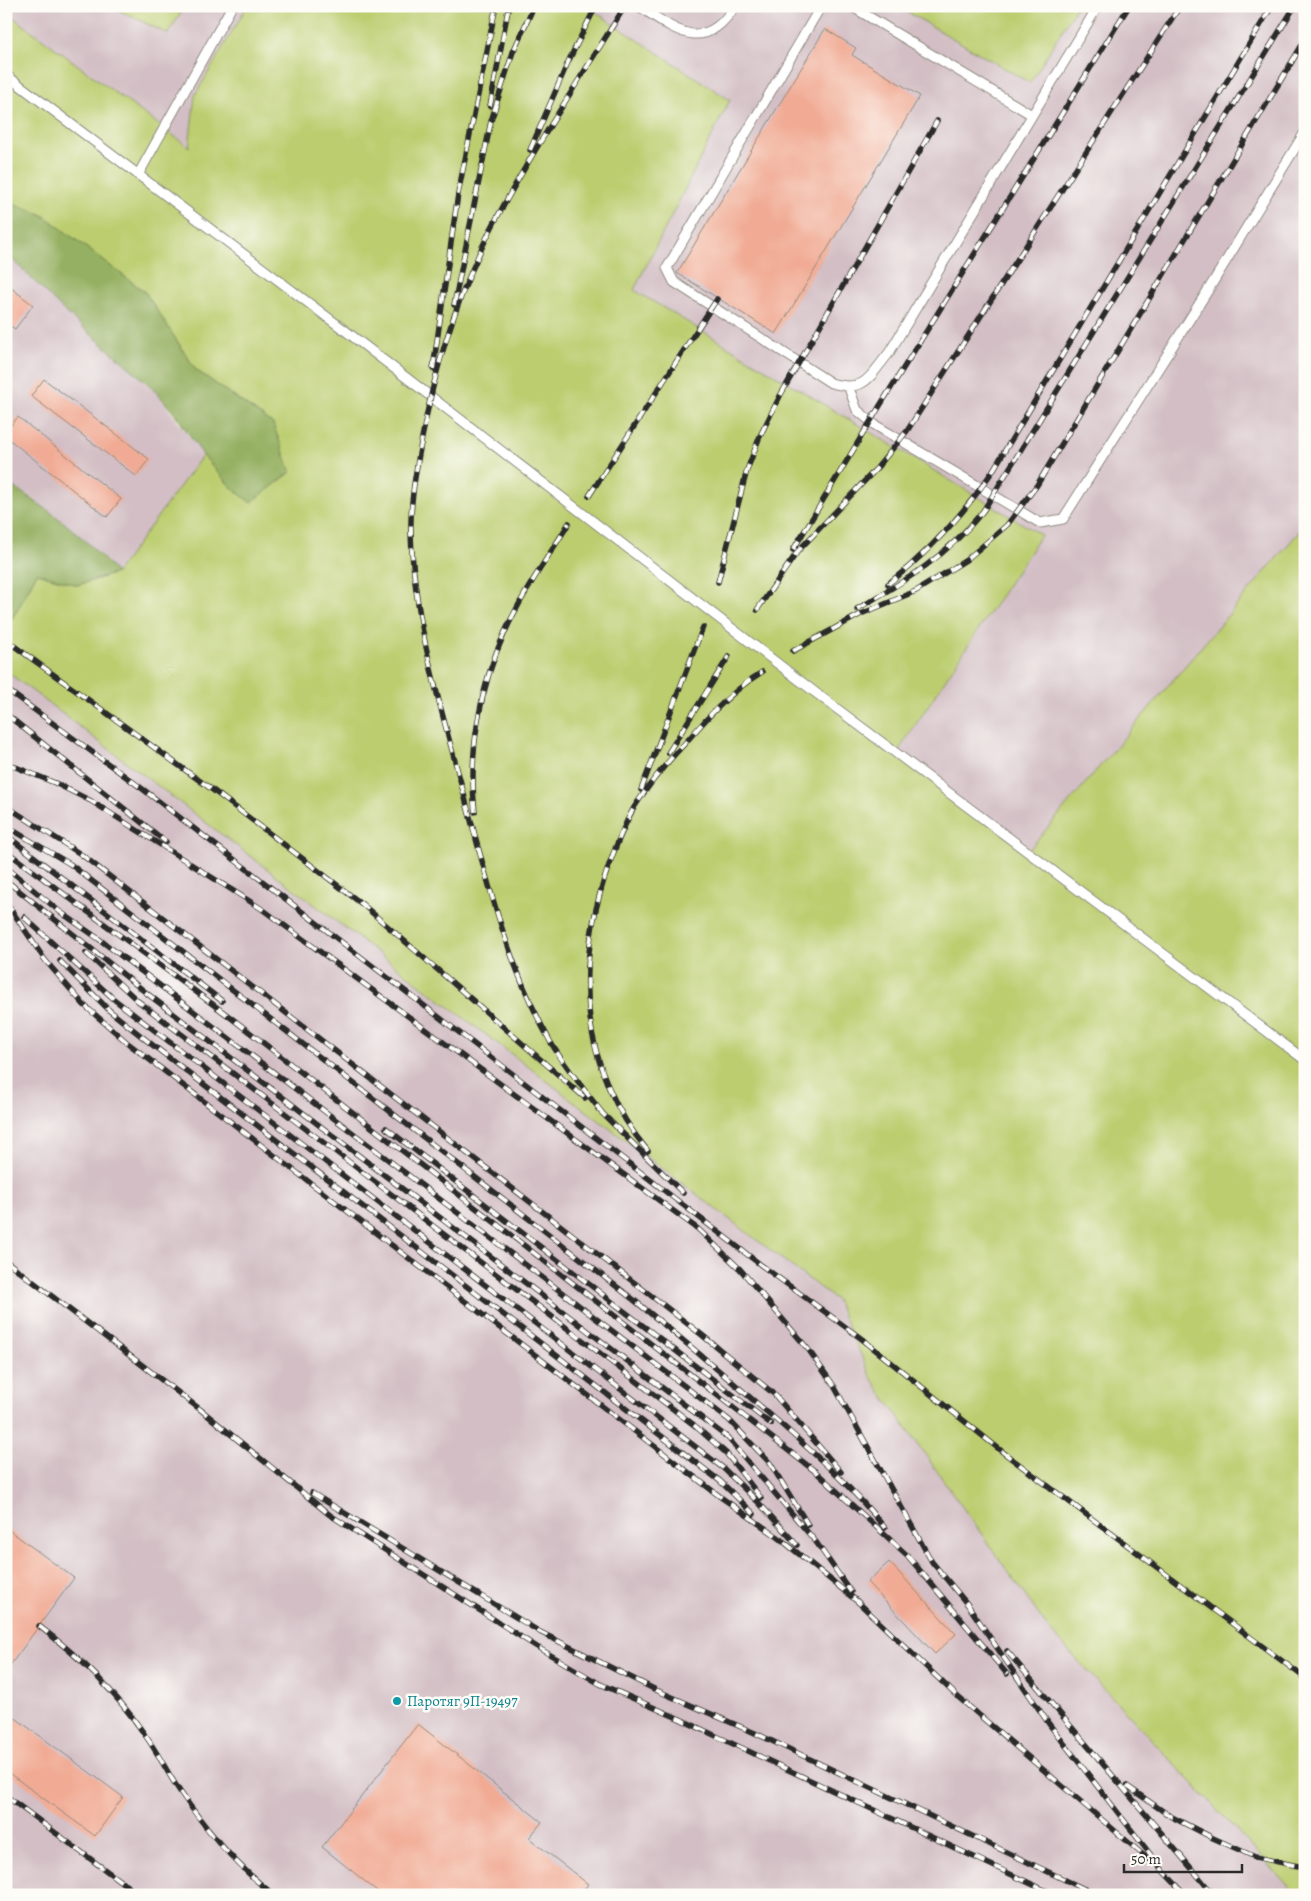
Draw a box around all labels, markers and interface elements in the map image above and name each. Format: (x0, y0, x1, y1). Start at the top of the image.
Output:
place label: Паротяг 9П-19497 (407, 1691, 518, 1711)
marker: Паротяг 9П-19497 (391, 1695, 403, 1707)
scale bar (1124, 1841, 1241, 1873)
text: 50 m (1131, 1849, 1161, 1869)

